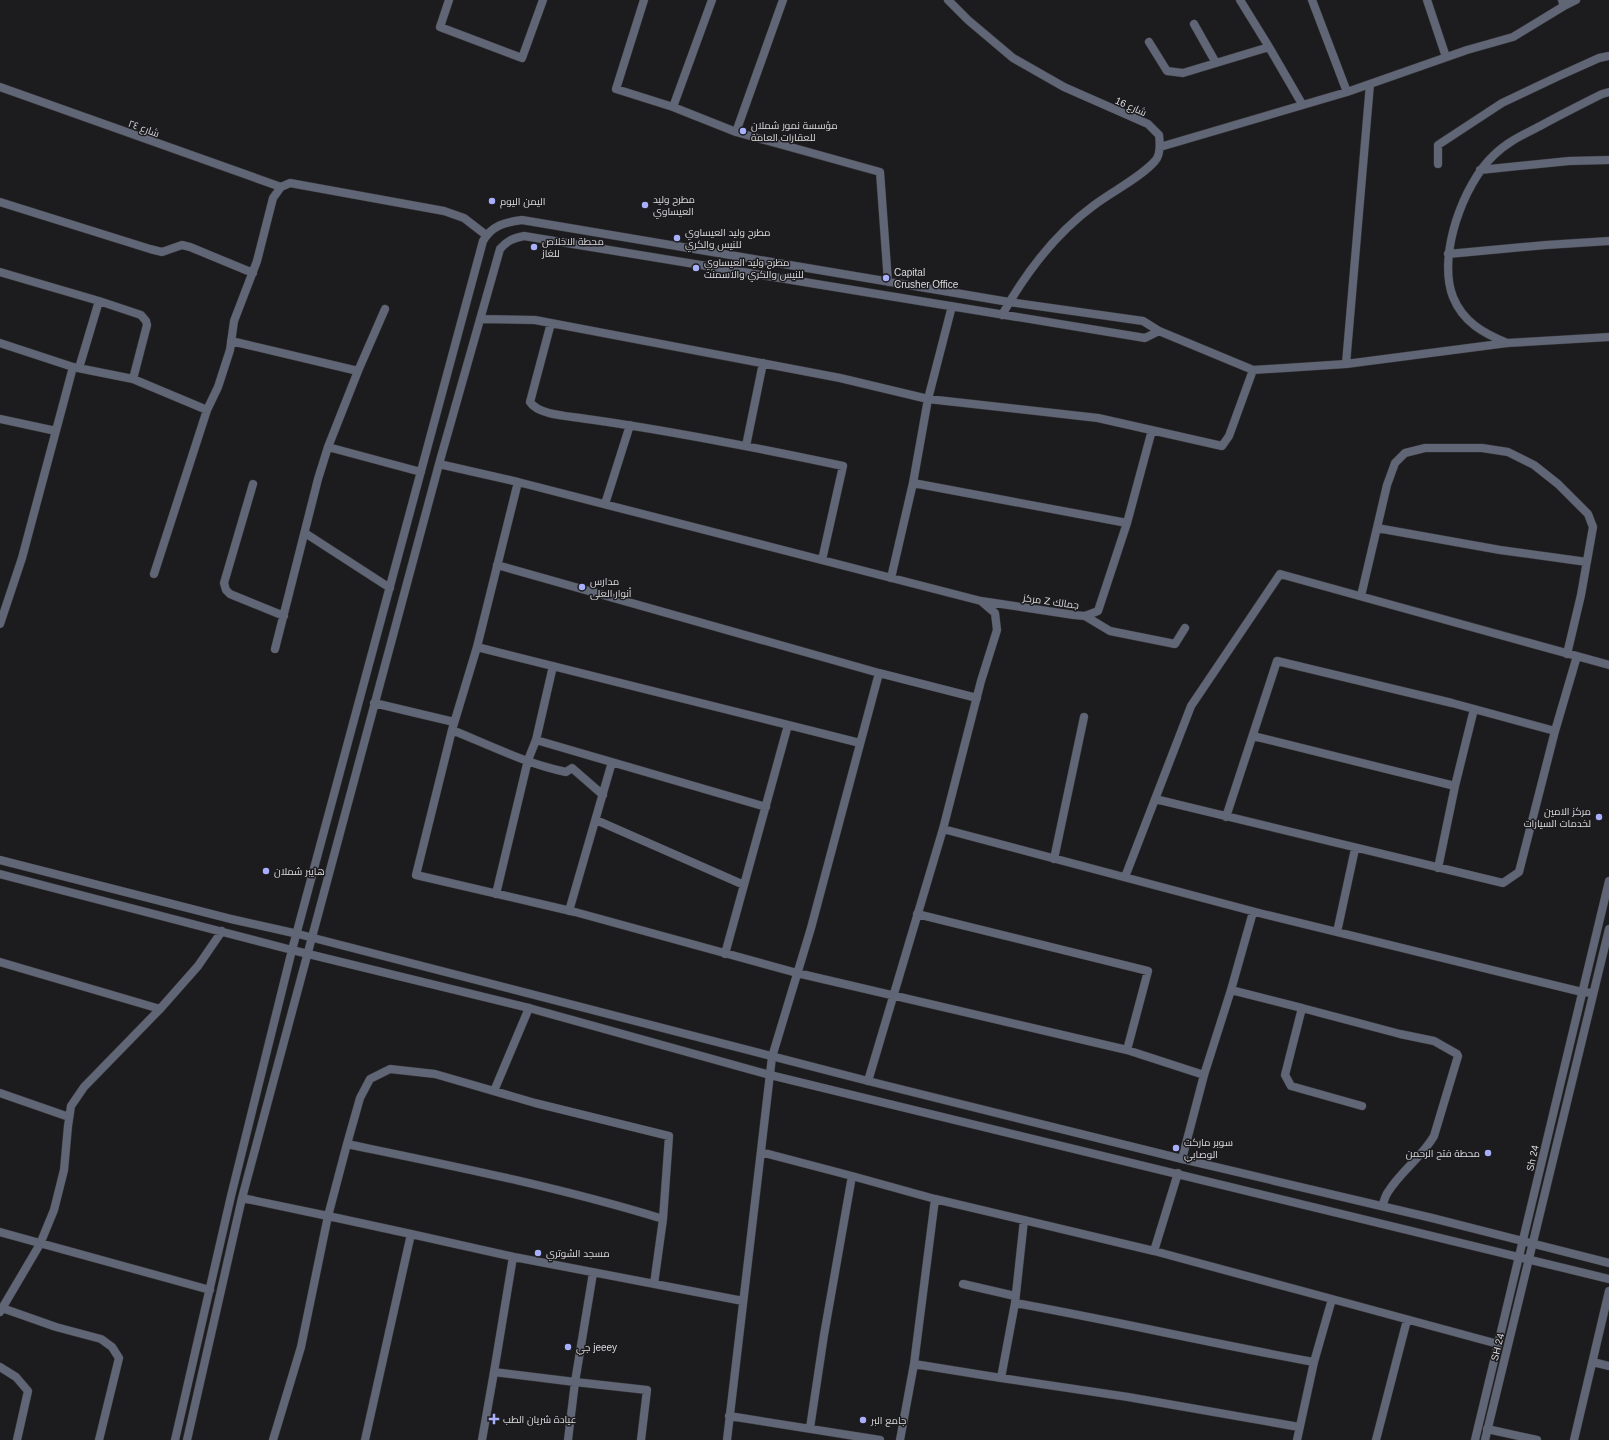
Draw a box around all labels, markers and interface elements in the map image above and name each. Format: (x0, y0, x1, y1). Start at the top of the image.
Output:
street label: شارع 16 (1113, 95, 1148, 119)
street label: شارع ٢٤ (127, 118, 161, 140)
place label: مؤسسة نمور شملان للعقارات العامة (751, 120, 838, 143)
marker: مؤسسة نمور شملان للعقارات العامة (738, 126, 748, 136)
place label: مطرح وليد العيساوي (653, 194, 695, 219)
marker: اليمن اليوم (487, 196, 497, 206)
place label: اليمن اليوم (500, 196, 545, 209)
marker: مطرح وليد العيساوي (640, 200, 650, 210)
place label: مطرح وليد العيساوي للنيس والكري (685, 227, 770, 252)
marker: مطرح وليد العيساوي للنيس والكري (672, 233, 682, 243)
place label: محطة الاخلاص للغاز (541, 236, 604, 259)
marker: محطة الاخلاص للغاز (529, 242, 539, 252)
place label: مطرح وليد العيساوي للنيس والكري والاسمنت (704, 257, 804, 282)
marker: مطرح وليد العيساوي للنيس والكري والاسمنت (691, 263, 701, 273)
place label: Capital Crusher Office (894, 267, 959, 290)
marker: Capital Crusher Office (881, 273, 891, 283)
place label: مدارس أنوار العلى (590, 576, 632, 600)
marker: مدارس أنوار العلى (577, 582, 587, 592)
street label: مركز Z جمالك (1021, 592, 1080, 611)
place label: مركز الامين لخدمات السيارات (1524, 806, 1591, 829)
marker: مركز الامين لخدمات السيارات (1594, 812, 1604, 822)
marker: هايبر شملان (261, 866, 271, 876)
place label: هايبر شملان (274, 866, 325, 878)
place label: سوبر ماركت الوصابي (1184, 1137, 1233, 1162)
marker: سوبر ماركت الوصابي (1171, 1143, 1181, 1153)
street label: Sh 24 (1524, 1144, 1541, 1172)
place label: محطة فتح الرحمن (1406, 1148, 1480, 1160)
marker: محطة فتح الرحمن (1483, 1148, 1493, 1158)
marker: مسجد الشوتري (533, 1248, 543, 1258)
place label: مسجد الشوتري (546, 1248, 610, 1261)
street label: SH 24 (1489, 1332, 1506, 1362)
marker: جي jeeey (563, 1342, 573, 1352)
place label: جي jeeey (576, 1342, 617, 1355)
marker: عيادة شريان الطب (488, 1413, 500, 1425)
place label: عيادة شريان الطب (503, 1414, 576, 1426)
marker: جامع البر (858, 1415, 868, 1425)
place label: جامع البر (870, 1415, 906, 1427)

